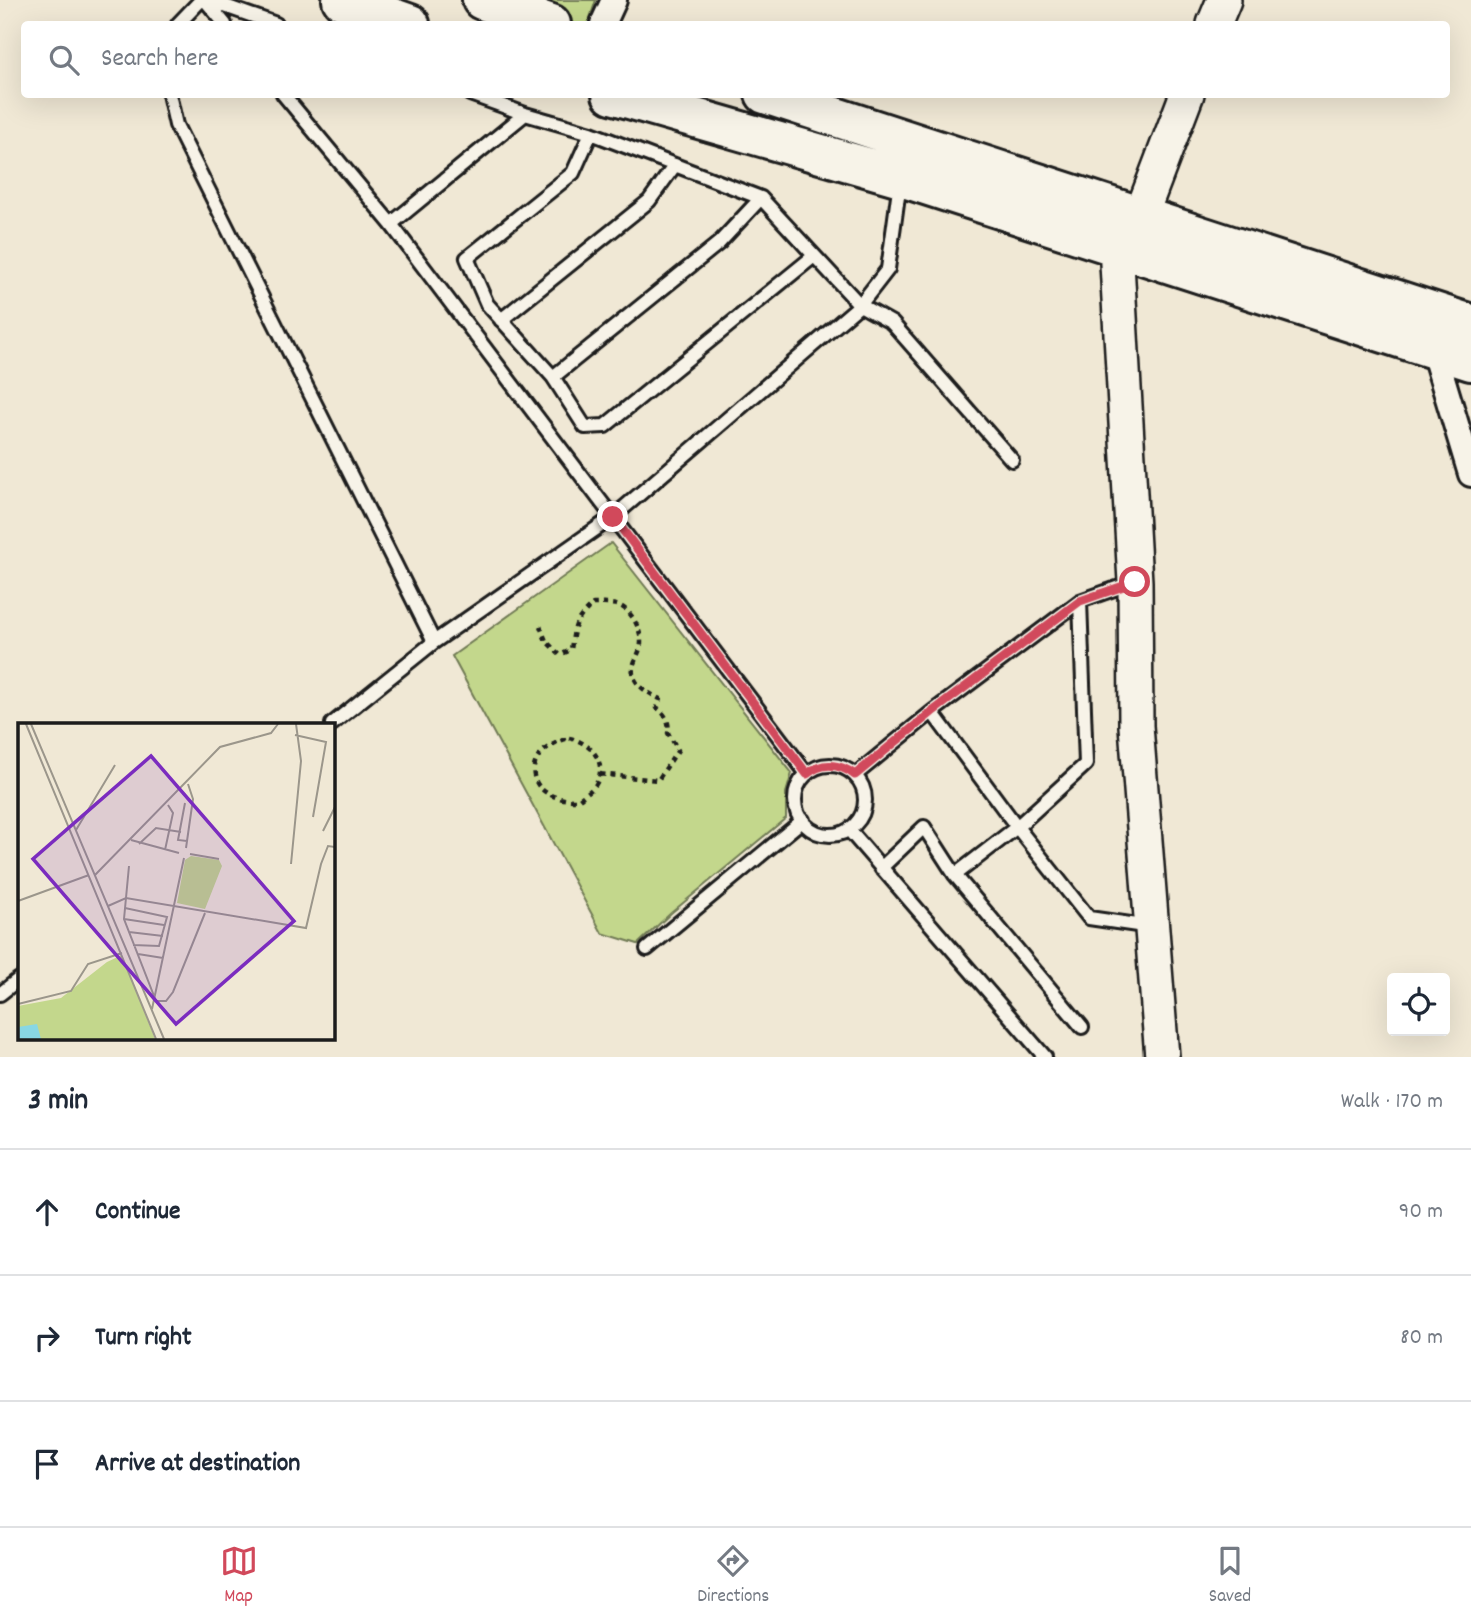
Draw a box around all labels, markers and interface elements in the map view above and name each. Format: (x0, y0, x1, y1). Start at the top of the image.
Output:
search box (21, 21, 1450, 98)
icon: search (45, 41, 83, 79)
text: Search here (101, 41, 219, 78)
route end (597, 501, 628, 532)
route start (1119, 566, 1150, 597)
inset map (18, 723, 334, 1040)
map controls (1387, 973, 1450, 1036)
button: locate (1387, 973, 1450, 1036)
text: 3 min (28, 1081, 88, 1124)
text: Walk · 170 m (1341, 1086, 1443, 1119)
icon: ahead (28, 1193, 66, 1231)
text: Continue (95, 1194, 180, 1231)
text: 90 m (1399, 1196, 1443, 1229)
icon: right (28, 1319, 66, 1357)
text: Turn right (95, 1320, 192, 1357)
text: 80 m (1400, 1322, 1443, 1355)
icon: arrive (28, 1445, 66, 1483)
text: Arrive at destination (95, 1446, 300, 1483)
tab: Map (220, 1542, 258, 1611)
tab: Directions (697, 1542, 769, 1611)
tab: Saved (1209, 1542, 1251, 1611)

